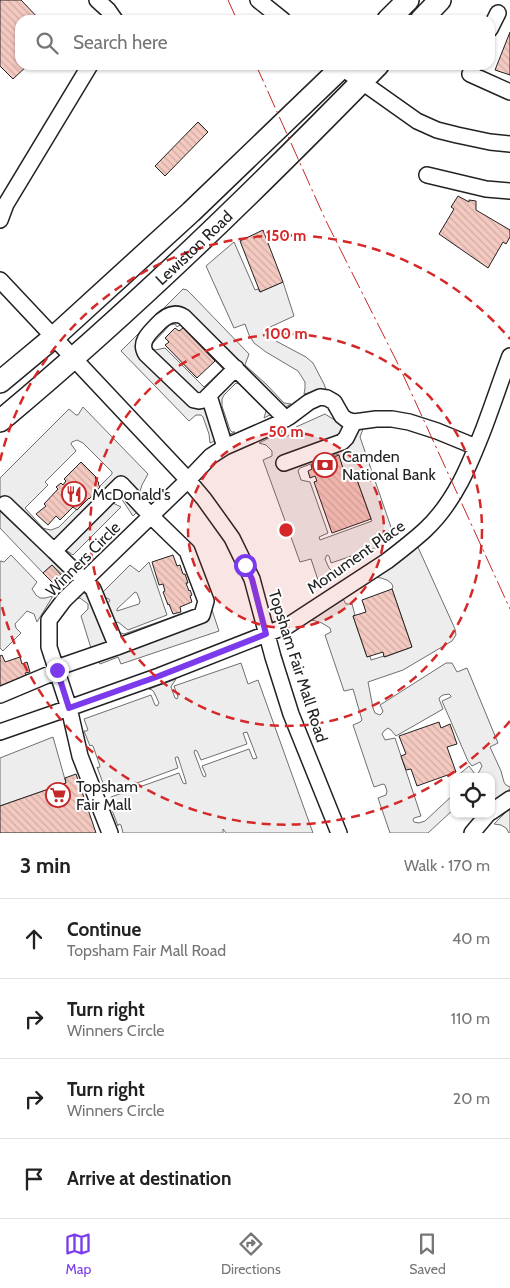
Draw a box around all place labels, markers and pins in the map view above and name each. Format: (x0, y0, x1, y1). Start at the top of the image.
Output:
place label: Camden National Bank (342, 447, 436, 484)
bank icon: Camden National Bank (312, 452, 338, 478)
restaurant icon: McDonald's (61, 481, 87, 507)
place label: McDonald's (92, 485, 171, 504)
centre of rings (277, 521, 295, 539)
place label: Topsham Fair Mall (76, 777, 138, 814)
supermarket icon: Topsham Fair Mall (45, 782, 71, 808)

